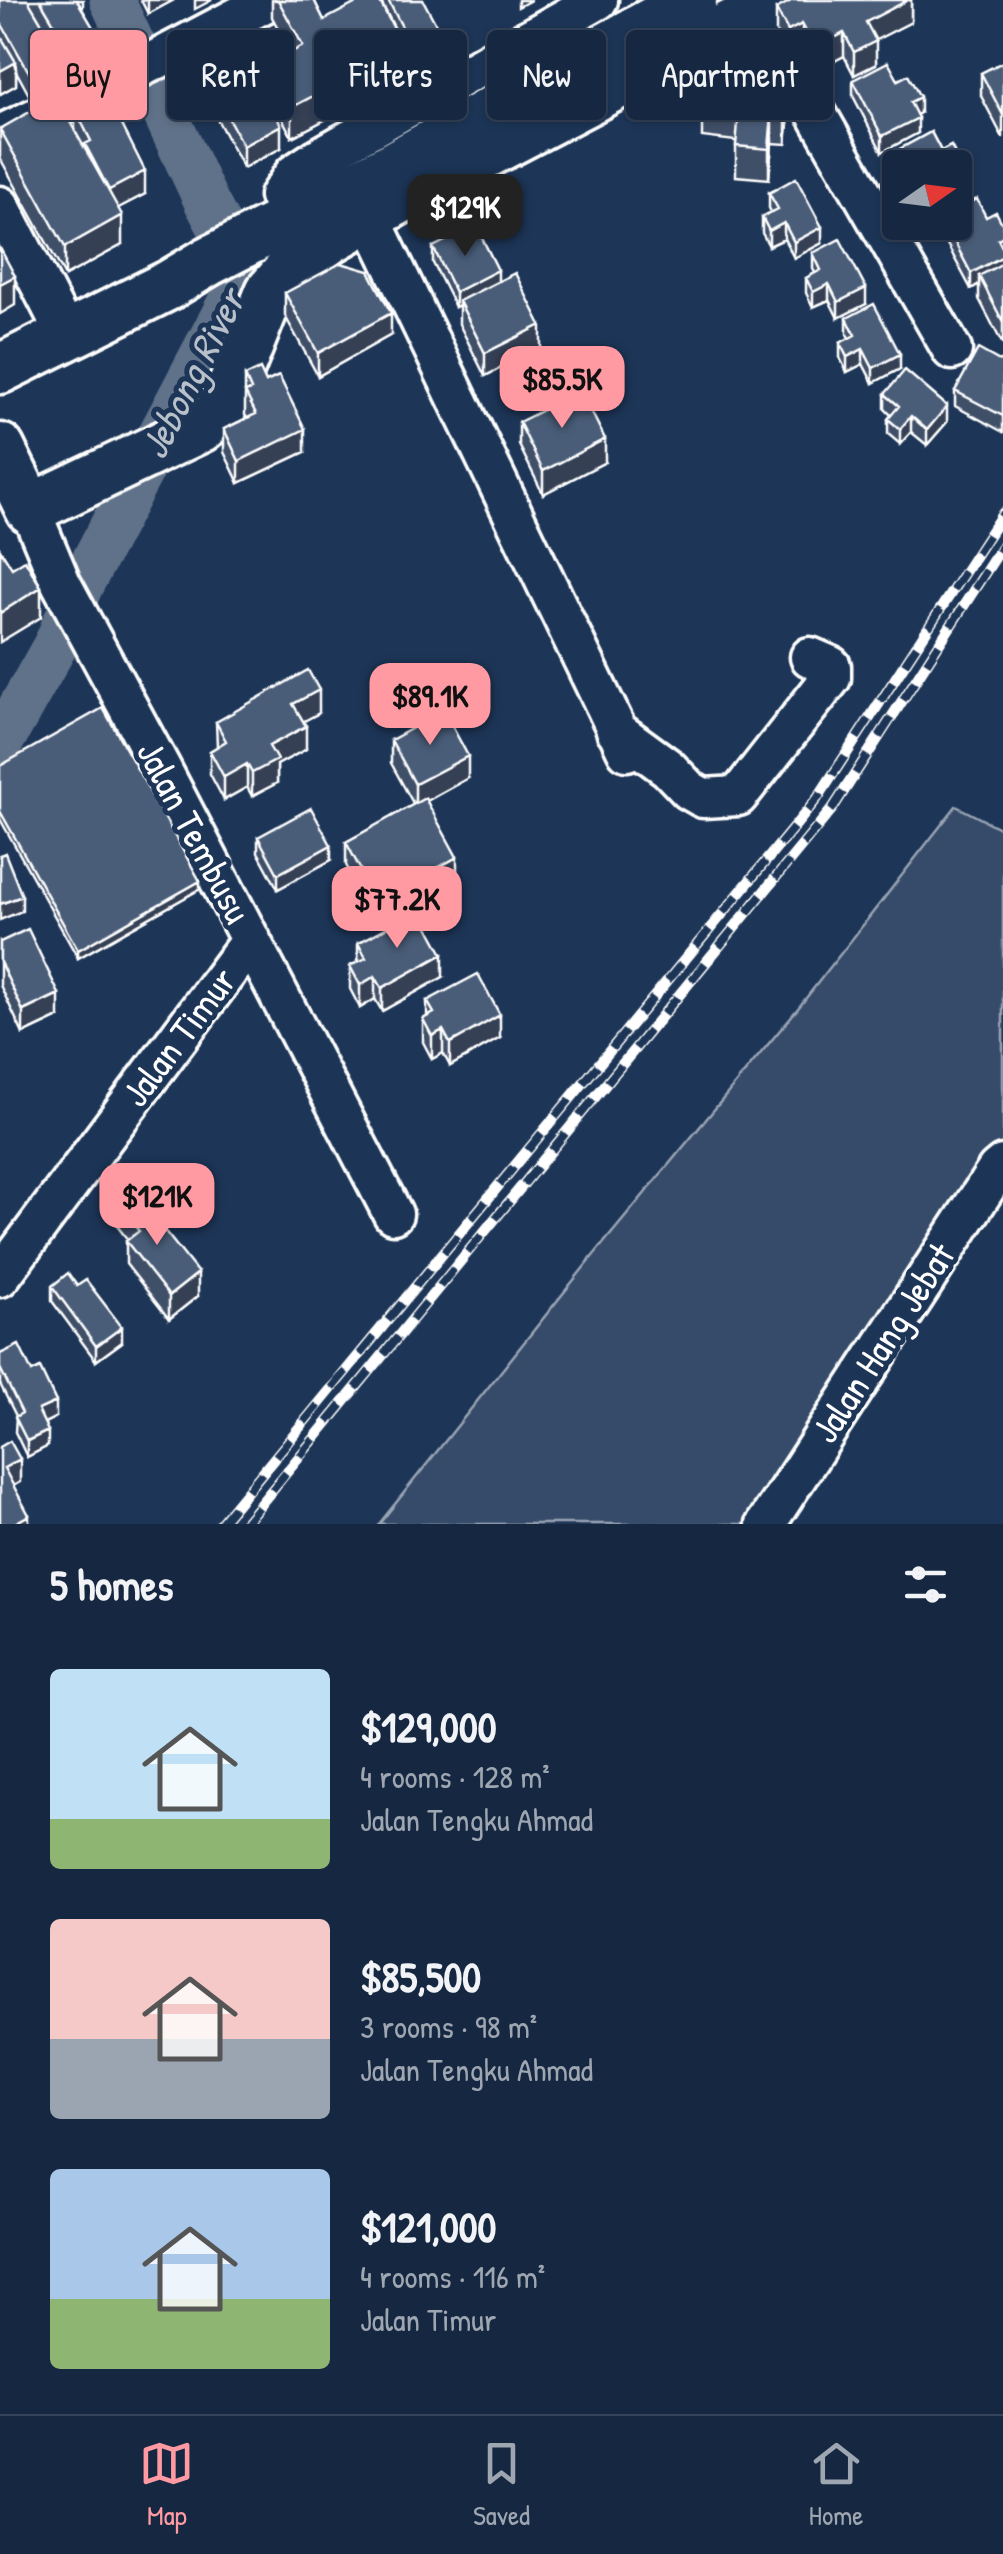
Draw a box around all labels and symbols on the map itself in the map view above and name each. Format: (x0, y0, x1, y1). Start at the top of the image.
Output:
north arrow (882, 150, 972, 240)
pin: $129K (395, 174, 535, 259)
water label: Jebong River (126, 276, 260, 468)
pin: $85.5K (481, 346, 643, 431)
pin: $89.1K (349, 663, 511, 748)
street label: Jalan Tembusu (125, 731, 265, 932)
pin: $77.2K (316, 866, 478, 951)
street label: Jalan Timur (109, 956, 248, 1117)
pin: $121K (87, 1163, 227, 1248)
street label: Jalan Hang Jebat (798, 1232, 967, 1452)

